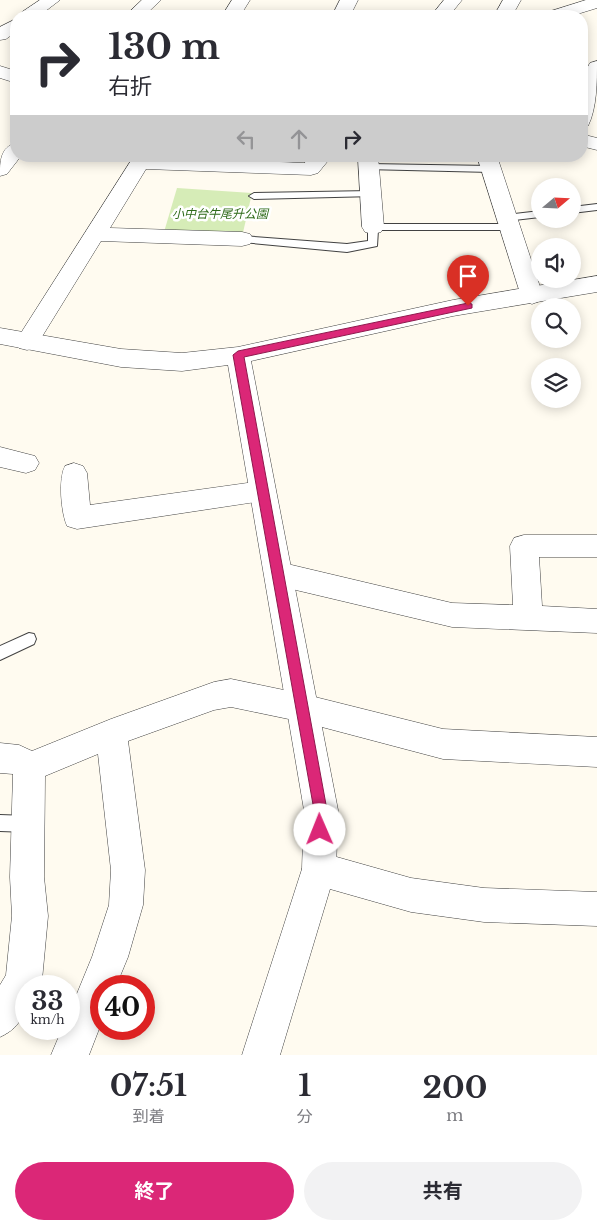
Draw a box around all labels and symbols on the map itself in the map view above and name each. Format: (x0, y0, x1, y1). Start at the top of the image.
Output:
north arrow (531, 178, 581, 228)
park label: 小中台牛尾升公園 (172, 206, 270, 221)
pin (447, 255, 489, 306)
position arrow (293, 803, 345, 855)
speed limit sign: 40 (90, 975, 155, 1040)

